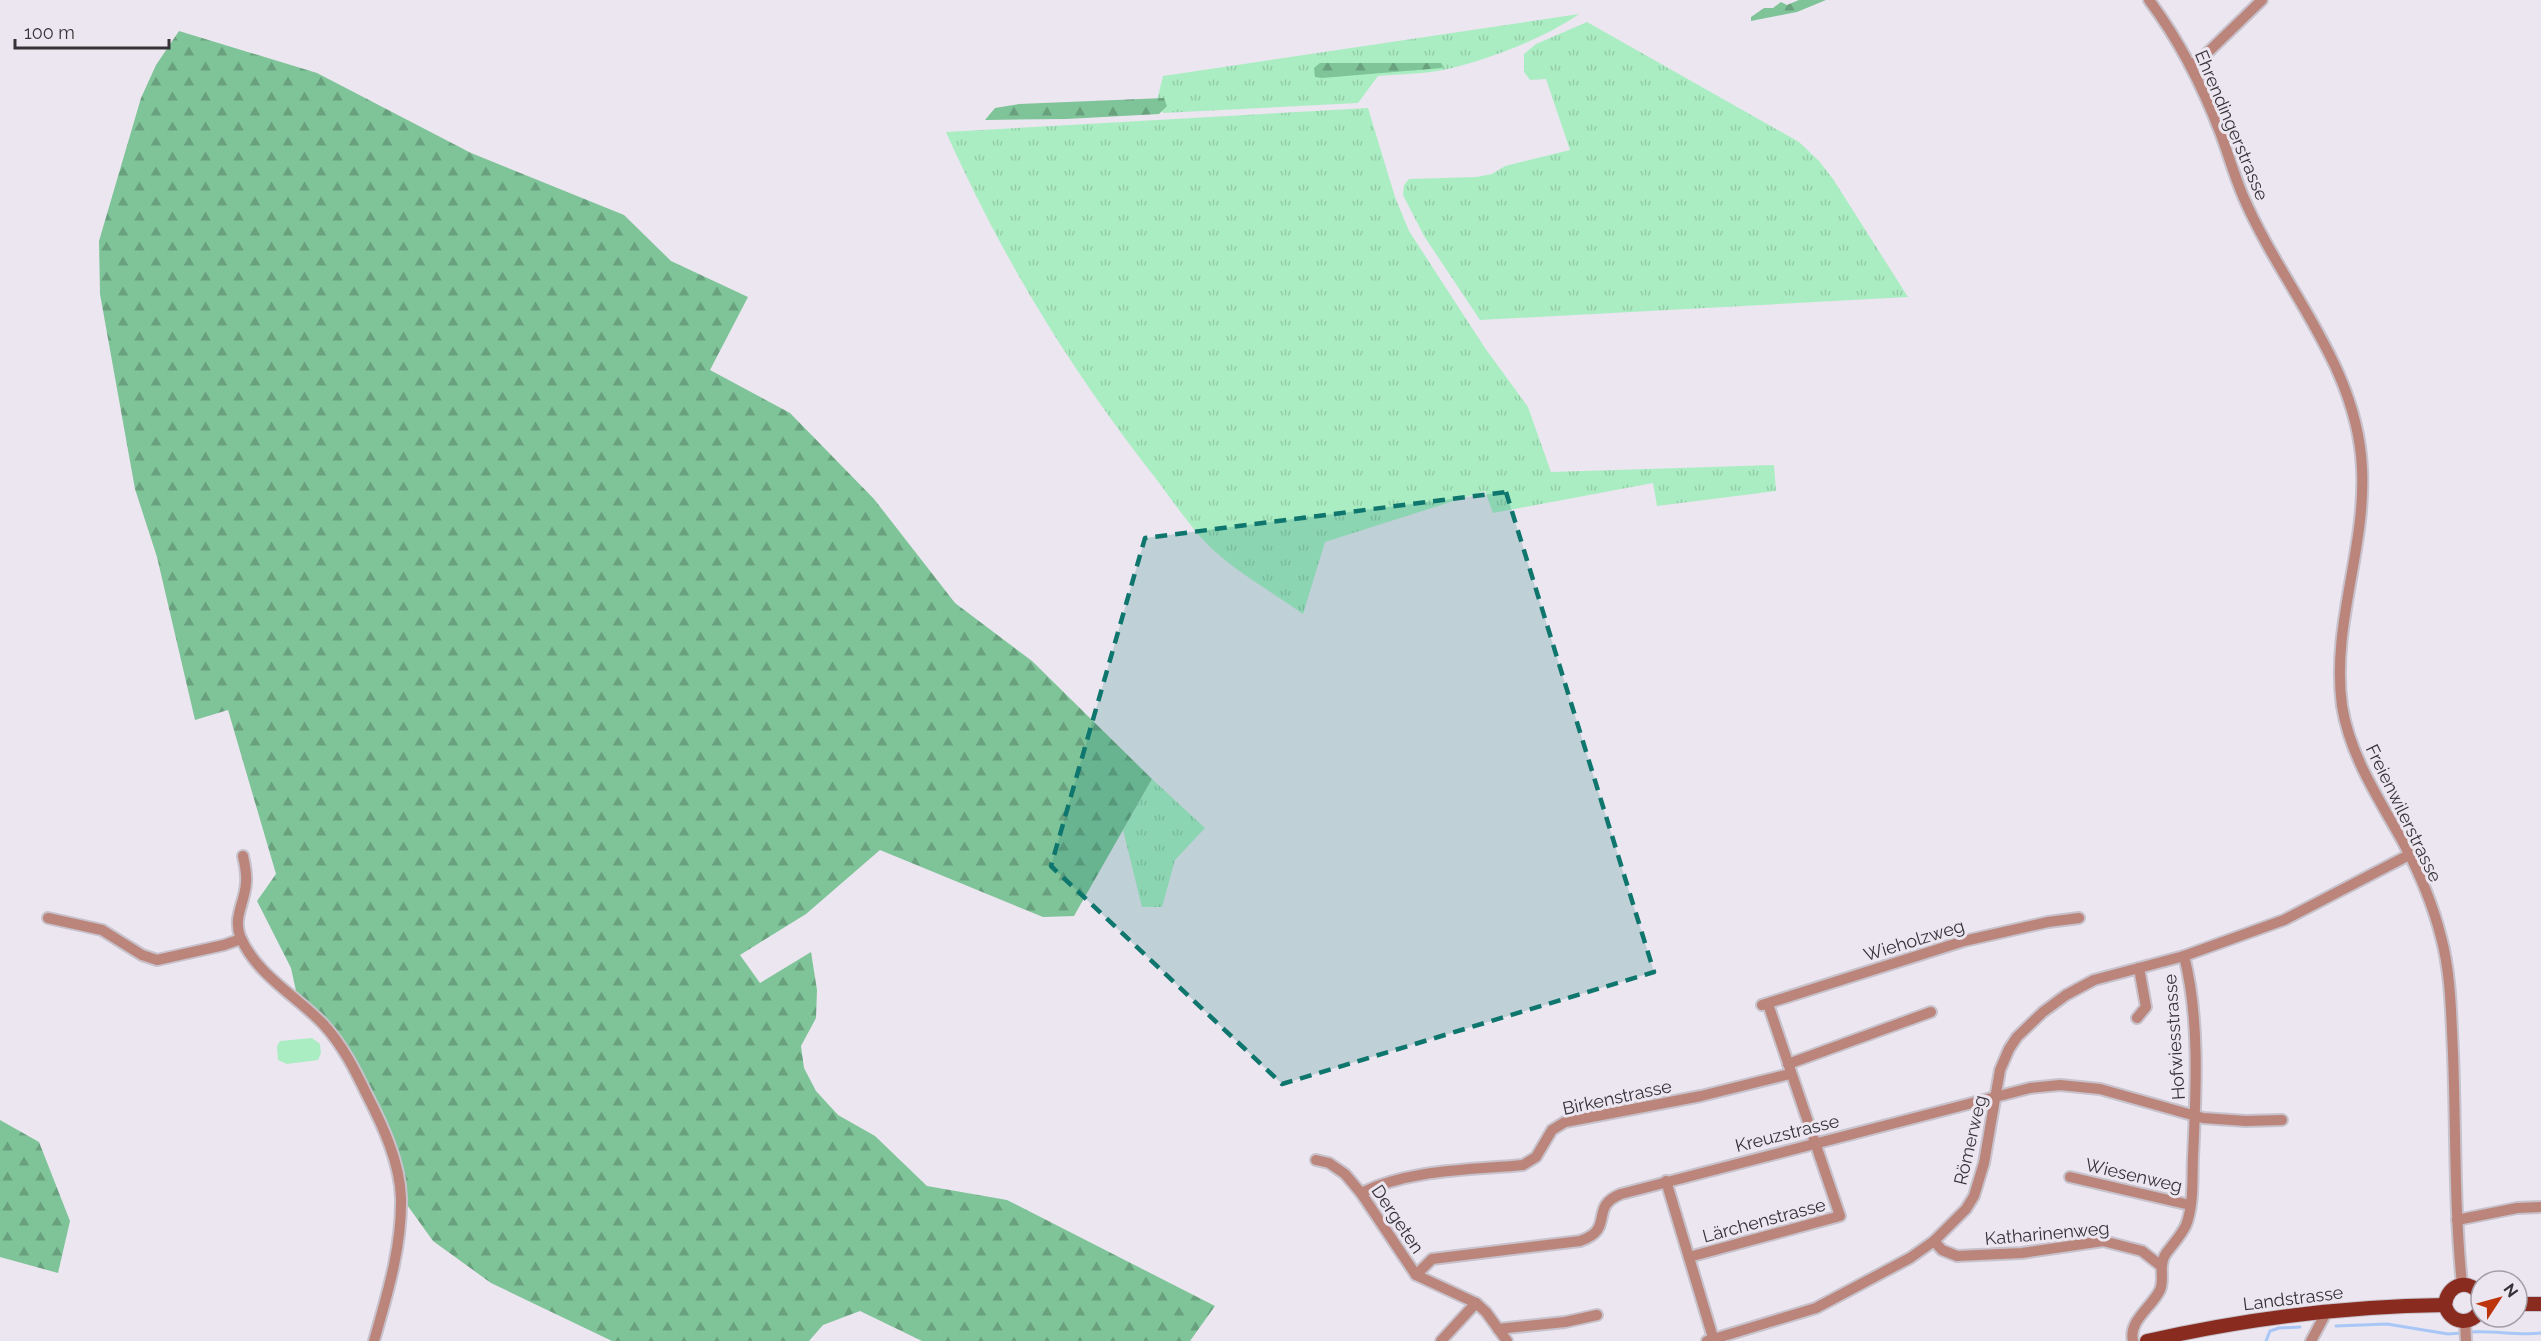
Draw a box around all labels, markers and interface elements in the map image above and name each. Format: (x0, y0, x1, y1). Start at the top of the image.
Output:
scale bar (15, 12, 170, 50)
text: 100 m (24, 22, 75, 43)
street label: Ehrendingerstrasse (2191, 47, 2273, 204)
street label: Freienwilerstrasse (2362, 741, 2447, 886)
street label: Wieholzweg (1861, 915, 1967, 965)
street label: Hofwiesstrasse (2159, 973, 2189, 1101)
street label: Birkenstrasse (1560, 1075, 1674, 1119)
street label: Römerweg (1949, 1093, 1991, 1187)
street label: Kreuzstrasse (1733, 1110, 1842, 1156)
street label: Wiesenweg (2083, 1154, 2185, 1196)
street label: Dergeten (1367, 1181, 1429, 1257)
street label: Lärchenstrasse (1700, 1193, 1828, 1247)
street label: Katharinenweg (1984, 1217, 2110, 1249)
north arrow (2469, 1269, 2529, 1329)
text: N (2499, 1280, 2522, 1301)
street label: Landstrasse (2242, 1281, 2345, 1315)

